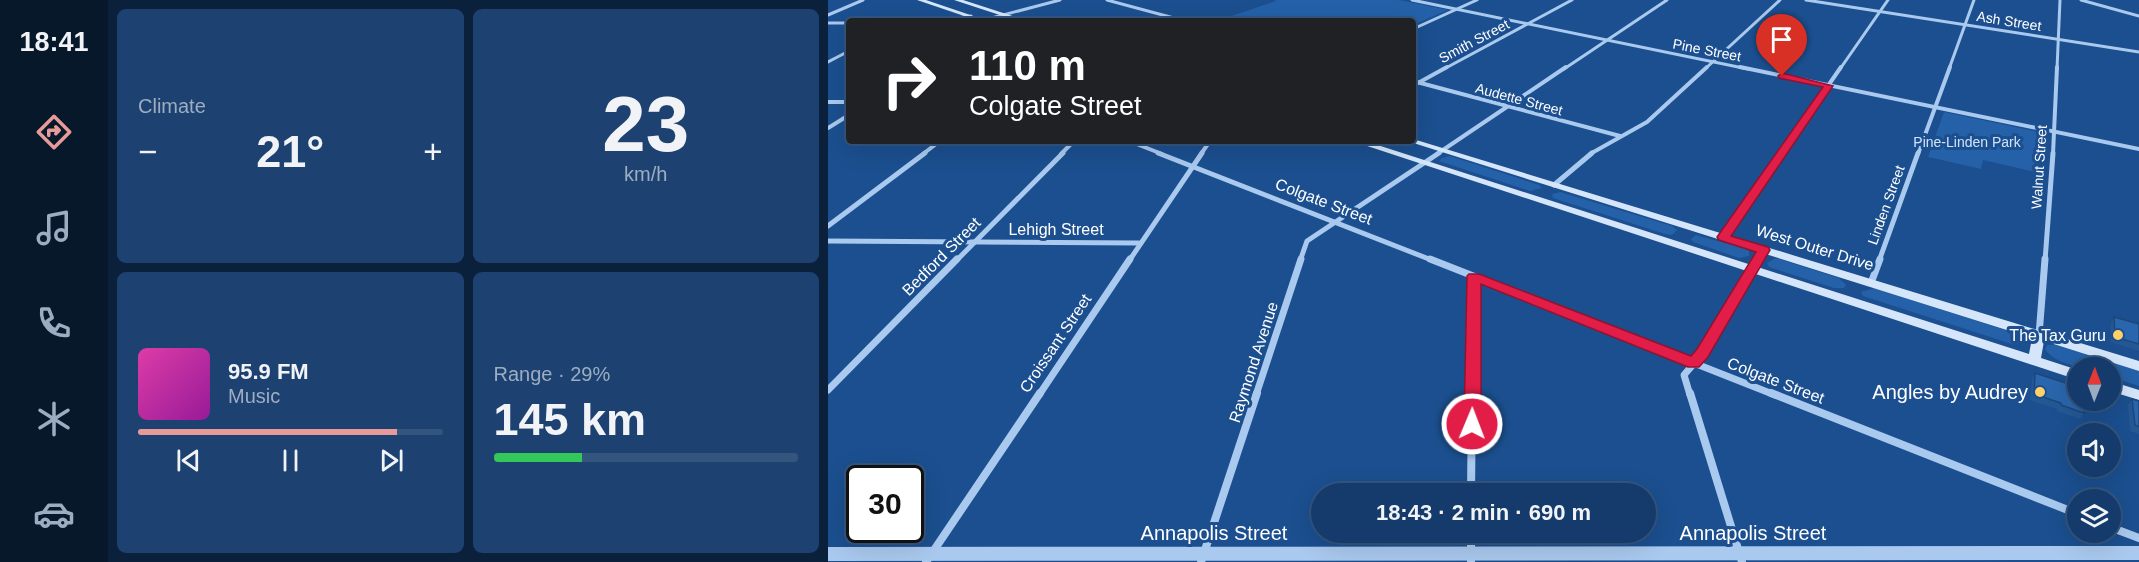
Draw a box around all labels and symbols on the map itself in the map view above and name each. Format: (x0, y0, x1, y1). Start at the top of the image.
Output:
street label: Ash Street (1975, 8, 2043, 34)
pin (1756, 14, 1807, 76)
street label: Smith Street (1436, 16, 1512, 66)
street label: Pine Street (1671, 36, 1743, 64)
street label: Audette Street (1474, 80, 1564, 118)
street label: Walnut Street (2028, 124, 2050, 210)
park label: Pine-Linden Park (1913, 134, 2022, 150)
street label: Linden Street (1864, 163, 1908, 247)
street label: Colgate Street (1273, 175, 1375, 228)
street label: Bedford Street (899, 213, 984, 299)
street label: Lehigh Street (1008, 221, 1104, 238)
street label: West Outer Drive (1754, 221, 1876, 274)
street label: Croissant Street (1016, 291, 1095, 396)
street label: Raymond Avenue (1226, 300, 1281, 425)
place label: The Tax Guru (2009, 327, 2106, 344)
marker: The Tax Guru (2111, 328, 2125, 342)
street label: Colgate Street (1725, 354, 1827, 407)
north arrow (2067, 357, 2121, 411)
place label: Angles by Audrey (1872, 381, 2028, 403)
marker: Angles by Audrey (2033, 385, 2047, 399)
position arrow (1440, 392, 1504, 456)
speed limit sign: 30 (846, 465, 924, 543)
street label: Annapolis Street (1141, 522, 1288, 544)
street label: Annapolis Street (1680, 522, 1827, 544)

